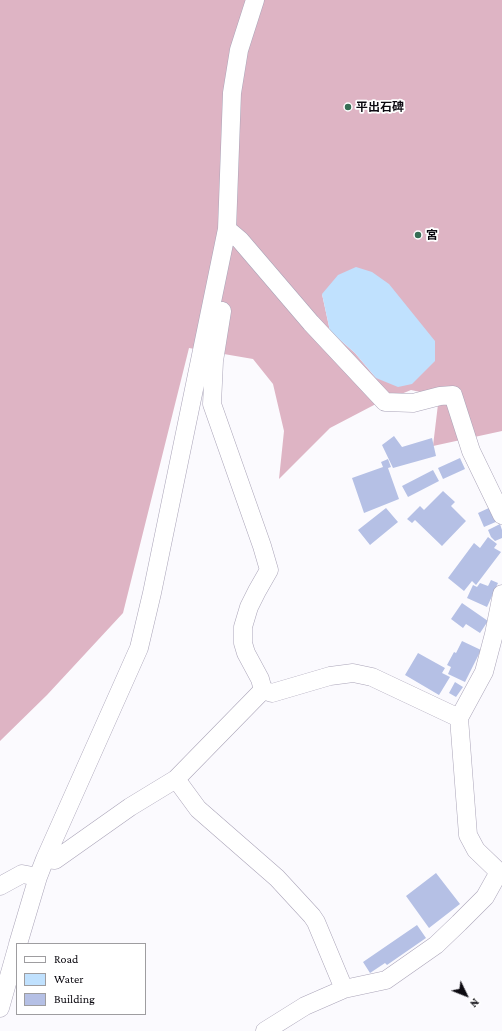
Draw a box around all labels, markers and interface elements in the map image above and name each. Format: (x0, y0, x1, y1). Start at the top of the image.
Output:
place label: 平出石碑 (356, 100, 404, 114)
marker: 平出石碑 (343, 102, 353, 112)
place label: 宮 (426, 228, 438, 242)
marker: 宮 (413, 230, 423, 240)
legend (16, 943, 146, 1015)
text: Road (54, 952, 78, 966)
text: Water (54, 972, 83, 986)
north arrow (446, 975, 486, 1015)
text: Building (54, 992, 95, 1006)
text: N (468, 996, 482, 1010)

